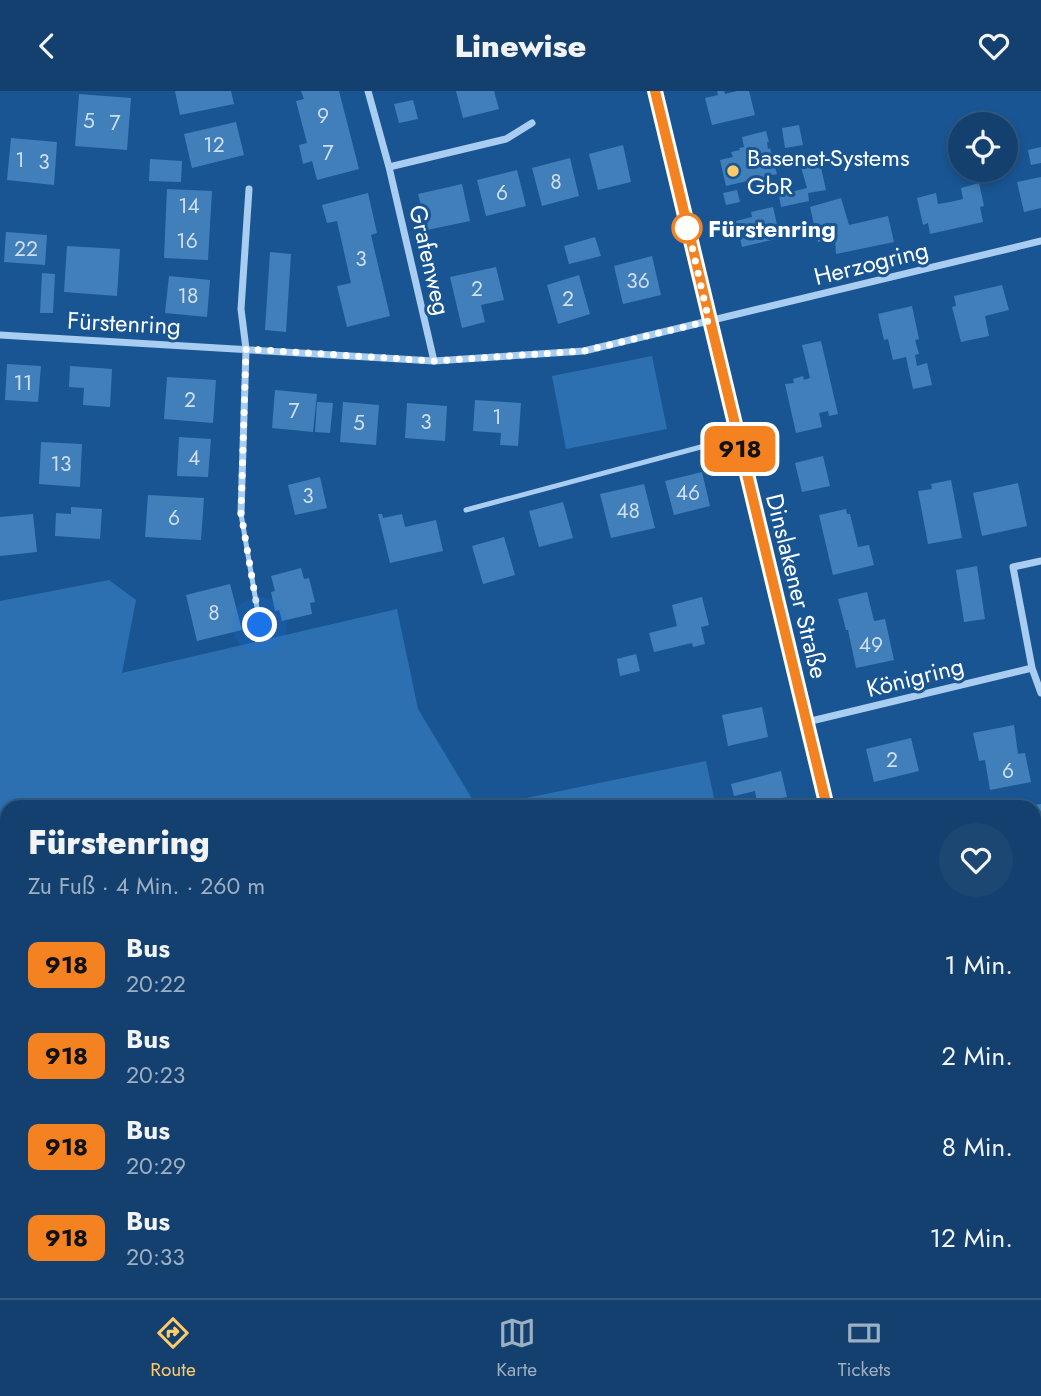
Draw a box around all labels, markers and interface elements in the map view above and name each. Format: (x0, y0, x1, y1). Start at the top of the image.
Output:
text: Linewise (454, 23, 587, 69)
icon: back (28, 27, 66, 65)
icon: heart (975, 27, 1013, 65)
house number: 9 (317, 101, 329, 131)
house number: 5 (83, 106, 95, 136)
house number: 7 (109, 108, 121, 138)
map controls (948, 112, 1018, 182)
button: locate (948, 112, 1018, 182)
house number: 12 (203, 130, 225, 160)
house number: 7 (322, 138, 334, 168)
place label: Basenet-Systems GbR (747, 140, 910, 203)
house number: 1 (15, 145, 25, 175)
house number: 3 (38, 147, 50, 177)
marker: Basenet-Systems GbR (725, 163, 741, 179)
house number: 8 (550, 167, 562, 197)
house number: 6 (496, 178, 508, 208)
house number: 14 (178, 191, 200, 221)
street label: Grafenweg (400, 201, 460, 319)
place label: Fürstenring (708, 211, 836, 246)
marker: Fürstenring (672, 213, 702, 243)
house number: 16 (176, 226, 198, 256)
street label: Herzogring (810, 232, 932, 294)
house number: 22 (14, 234, 38, 264)
house number: 3 (355, 244, 367, 274)
house number: 36 (626, 266, 650, 296)
house number: 2 (471, 274, 483, 304)
house number: 18 (178, 281, 198, 311)
house number: 2 (562, 284, 574, 314)
street label: Fürstenring (66, 303, 182, 343)
house number: 11 (14, 368, 32, 398)
house number: 2 (184, 385, 196, 415)
house number: 7 (288, 396, 300, 426)
house number: 1 (492, 402, 502, 432)
house number: 3 (420, 407, 432, 437)
house number: 5 (353, 408, 365, 438)
line badge: 918 (700, 426, 780, 472)
text: 918 (718, 431, 762, 466)
house number: 4 (188, 443, 200, 473)
house number: 13 (51, 449, 71, 479)
house number: 46 (676, 478, 700, 508)
house number: 3 (302, 481, 314, 511)
street label: Dinslakener Straße (757, 490, 837, 682)
house number: 48 (616, 496, 640, 526)
house number: 6 (168, 503, 180, 533)
house number: 8 (208, 598, 220, 628)
your location (242, 607, 277, 642)
house number: 49 (859, 630, 883, 660)
street label: Königring (863, 648, 967, 706)
house number: 2 (886, 745, 898, 775)
house number: 6 (1002, 756, 1014, 786)
text: Fürstenring (28, 819, 210, 866)
button: heart (939, 823, 1013, 897)
text: Zu Fuß · 4 Min. · 260 m (28, 869, 265, 903)
text: Bus (126, 929, 170, 967)
text: 1 Min. (944, 946, 1013, 984)
text: 918 (45, 947, 88, 982)
text: 20:22 (126, 967, 186, 1001)
text: Bus (126, 1020, 170, 1058)
text: 2 Min. (941, 1037, 1013, 1075)
text: 918 (45, 1038, 88, 1073)
text: 20:23 (126, 1058, 185, 1092)
text: Bus (126, 1111, 170, 1149)
text: 8 Min. (942, 1128, 1013, 1166)
text: 918 (45, 1129, 88, 1164)
text: 20:29 (126, 1149, 186, 1183)
text: Bus (126, 1202, 170, 1240)
text: 12 Min. (929, 1219, 1013, 1257)
text: 918 (45, 1220, 88, 1255)
text: 20:33 (126, 1240, 185, 1274)
tab: Route (150, 1314, 196, 1383)
tab: Karte (496, 1314, 537, 1383)
tab: Tickets (838, 1314, 891, 1383)

